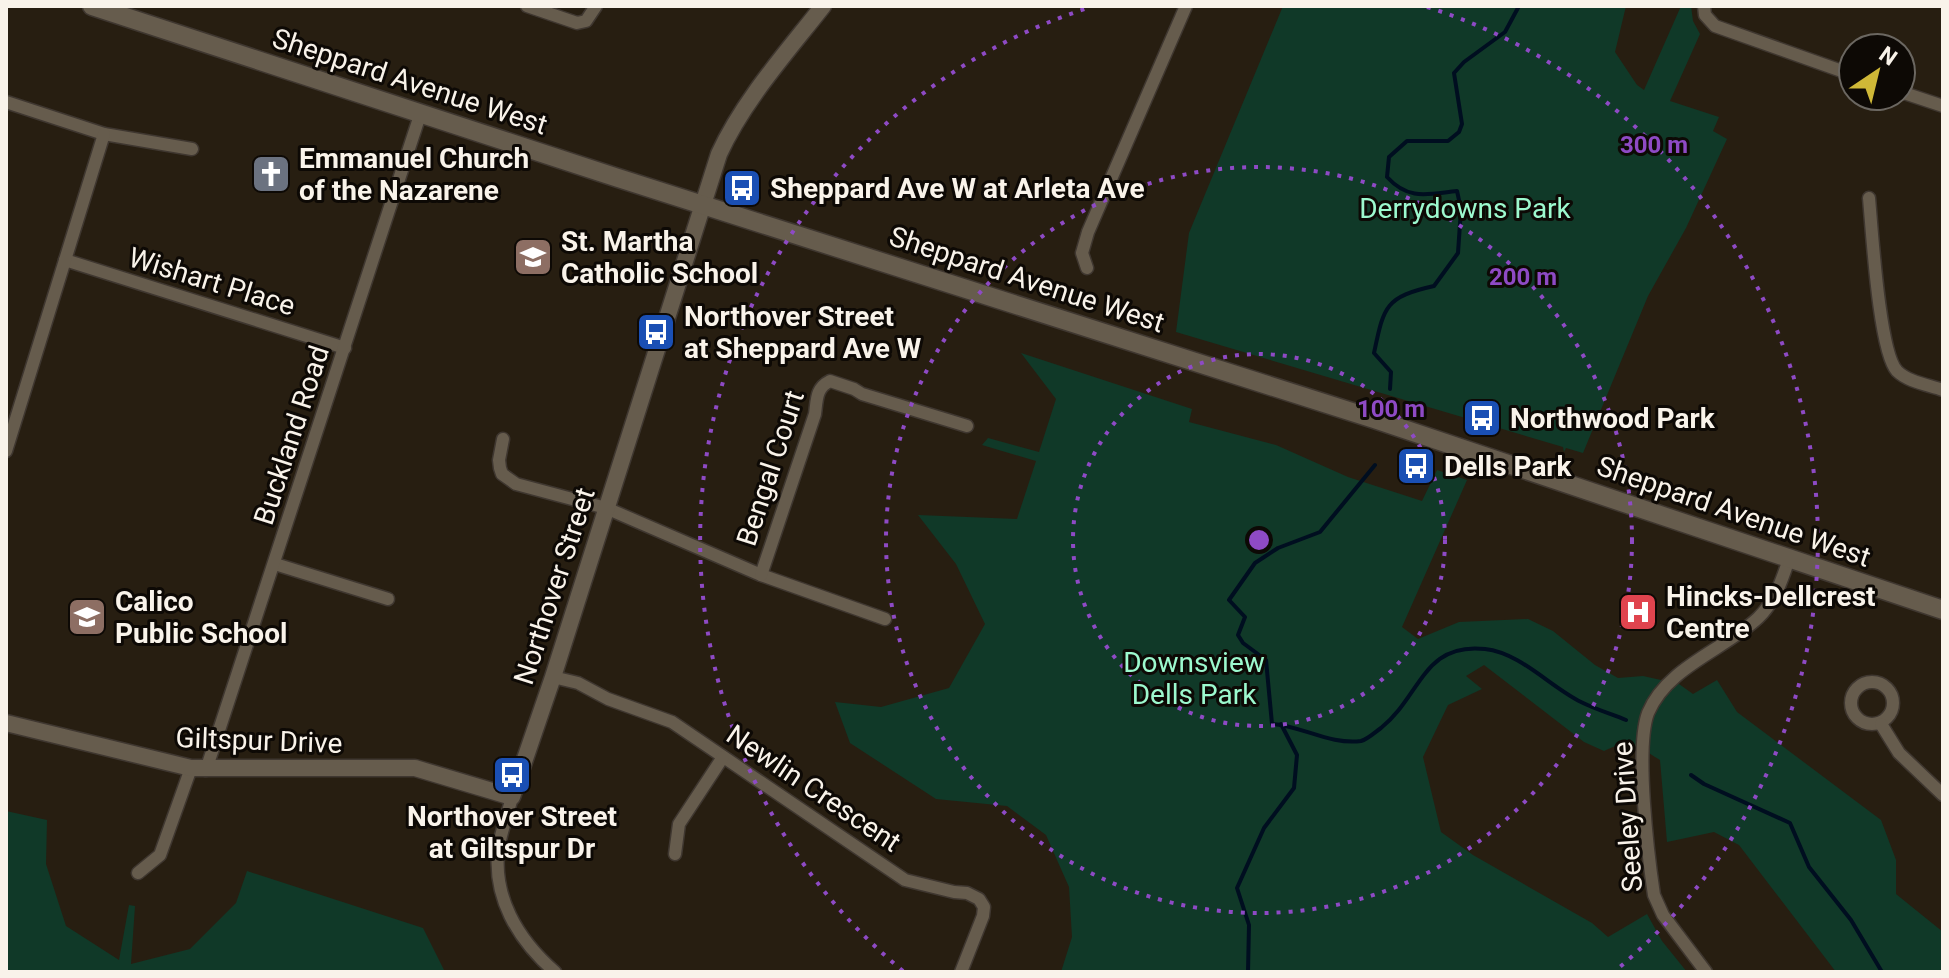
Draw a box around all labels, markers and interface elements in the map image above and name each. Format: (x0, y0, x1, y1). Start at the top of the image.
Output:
street label: Sheppard Avenue West (268, 21, 551, 141)
north arrow (1837, 32, 1917, 112)
text: N (1875, 41, 1902, 71)
text: 300 m (1620, 131, 1688, 159)
place label: Emmanuel Church of the Nazarene (299, 142, 529, 207)
church icon: Emmanuel Church of the Nazarene (250, 153, 292, 195)
bus stop icon: Sheppard Ave W at Arleta Ave (721, 167, 763, 209)
place label: Sheppard Ave W at Arleta Ave (770, 172, 1145, 205)
park label: Derrydowns Park (1359, 192, 1572, 225)
street label: Sheppard Avenue West (885, 219, 1168, 339)
place label: St. Martha Catholic School (561, 225, 758, 290)
school or university icon: St. Martha Catholic School (512, 236, 554, 278)
street label: Wishart Place (125, 241, 299, 322)
text: 200 m (1489, 263, 1557, 291)
place label: Northover Street at Sheppard Ave W (684, 300, 922, 365)
bus stop icon: Northover Street at Sheppard Ave W (635, 311, 677, 353)
street label: Buckland Road (247, 342, 336, 529)
street label: Bengal Court (730, 386, 811, 550)
text: 100 m (1357, 395, 1425, 423)
bus stop icon: Northwood Park (1461, 397, 1503, 439)
place label: Northwood Park (1510, 402, 1716, 435)
bus stop icon: Dells Park (1395, 445, 1437, 487)
street label: Sheppard Avenue West (1593, 449, 1875, 574)
place label: Dells Park (1444, 450, 1573, 483)
street label: Northover Street (507, 484, 602, 689)
centre of rings (1245, 526, 1273, 554)
place label: Hincks-Dellcrest Centre (1666, 580, 1876, 645)
place label: Calico Public School (115, 585, 287, 650)
hospital icon: Hincks-Dellcrest Centre (1617, 591, 1659, 633)
school or university icon: Calico Public School (66, 596, 108, 638)
park label: Downsview Dells Park (1123, 646, 1265, 711)
street label: Newlin Crescent (720, 718, 907, 859)
street label: Giltspur Drive (175, 721, 343, 760)
street label: Seeley Drive (1606, 741, 1649, 893)
bus stop icon: Northover Street at Giltspur Dr (491, 754, 533, 796)
place label: Northover Street at Giltspur Dr (407, 800, 617, 865)

